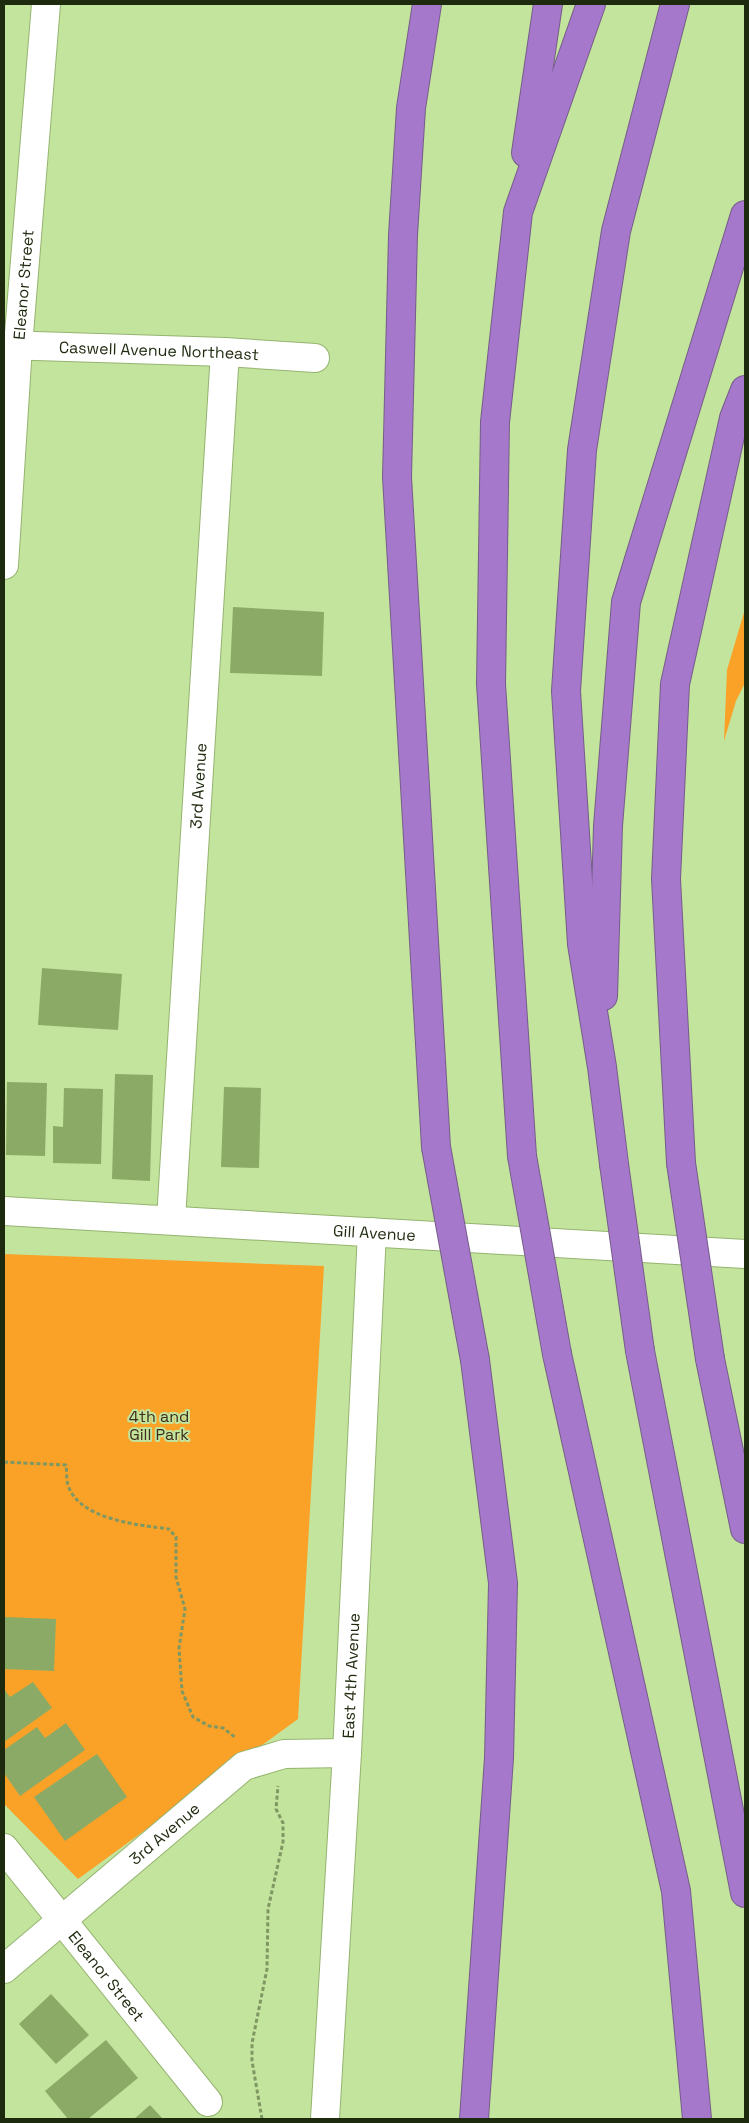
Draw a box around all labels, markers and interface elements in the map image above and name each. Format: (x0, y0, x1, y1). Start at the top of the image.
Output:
street label: Eleanor Street (8, 229, 38, 341)
street label: Caswell Avenue Northeast (58, 336, 260, 365)
street label: 3rd Avenue (185, 742, 211, 830)
street label: Gill Avenue (332, 1220, 416, 1245)
park label: 4th and Gill Park (129, 1406, 189, 1445)
street label: East 4th Avenue (337, 1613, 364, 1739)
street label: 3rd Avenue (125, 1798, 204, 1869)
street label: Eleanor Street (64, 1926, 149, 2025)

